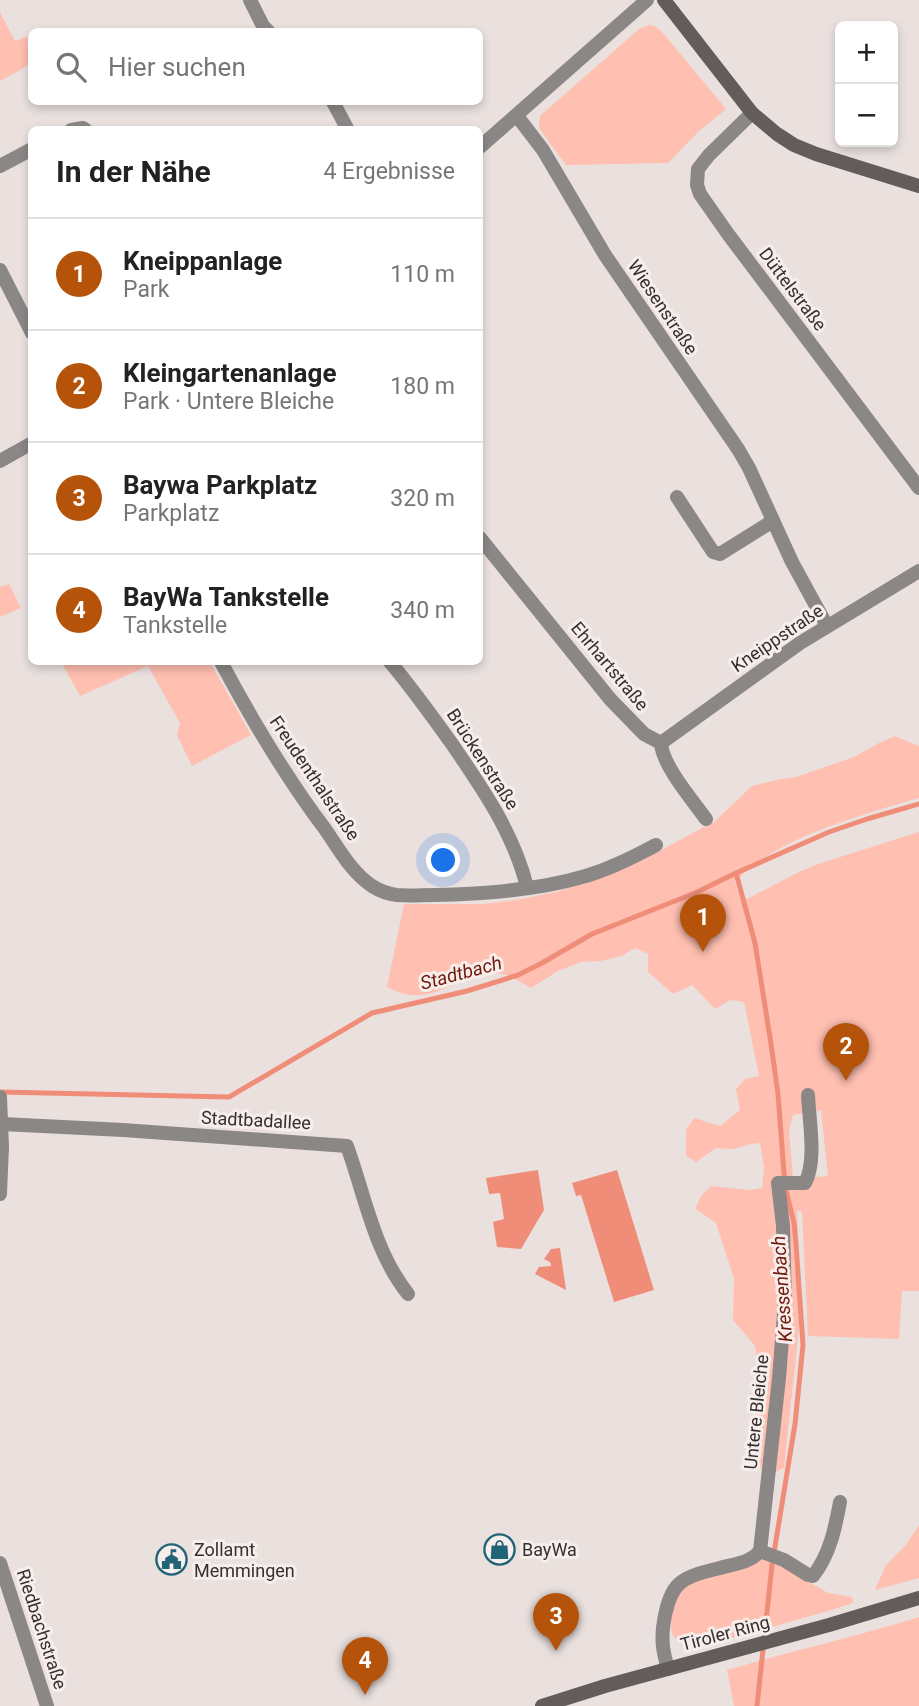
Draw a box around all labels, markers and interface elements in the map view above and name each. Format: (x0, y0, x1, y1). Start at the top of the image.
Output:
map controls (835, 21, 898, 147)
button: + (835, 21, 898, 84)
search box (28, 28, 483, 105)
icon: search (52, 48, 90, 86)
text: Hier suchen (108, 52, 246, 82)
button: − (835, 84, 898, 147)
text: In der Nähe (56, 154, 211, 189)
text: 4 Ergebnisse (323, 158, 455, 185)
street label: Düttelstraße (755, 243, 831, 335)
text: Kneippanlage (123, 246, 282, 276)
street label: Wiesenstraße (624, 256, 702, 358)
text: 1 (72, 261, 86, 288)
text: 110 m (390, 261, 455, 288)
text: Park (123, 276, 169, 303)
text: Kleingartenanlage (123, 358, 336, 388)
text: 2 (72, 373, 86, 400)
text: 180 m (390, 373, 455, 400)
text: Park · Untere Bleiche (123, 388, 334, 415)
text: Baywa Parkplatz (123, 470, 317, 500)
text: 3 (72, 485, 86, 512)
text: 320 m (390, 485, 455, 512)
text: Parkplatz (123, 500, 219, 527)
text: BayWa Tankstelle (123, 582, 329, 612)
text: 4 (72, 597, 86, 624)
text: 340 m (390, 597, 455, 624)
street label: Kneippstraße (727, 600, 827, 676)
text: Tankstelle (123, 612, 227, 639)
street label: Ehrhartstraße (567, 617, 653, 715)
street label: Brückenstraße (443, 705, 523, 813)
street label: Freudenthalstraße (266, 712, 364, 844)
your location (426, 843, 460, 877)
pin: 1 (680, 894, 726, 952)
water label: Stadtbach (418, 951, 504, 995)
pin: 2 (823, 1023, 869, 1081)
street label: Stadtbadallee (200, 1107, 312, 1133)
water label: Kressenbach (767, 1235, 797, 1343)
street label: Untere Bleiche (740, 1354, 772, 1470)
shop icon: BayWa (482, 1532, 516, 1566)
place label: Zollamt Memmingen (194, 1539, 295, 1581)
place label: BayWa (522, 1539, 577, 1560)
public building icon: Zollamt Memmingen (154, 1542, 188, 1576)
street label: Riedbachstraße (13, 1566, 71, 1692)
pin: 3 (533, 1593, 579, 1651)
street label: Tiroler Ring (678, 1611, 772, 1655)
pin: 4 (342, 1637, 388, 1695)

